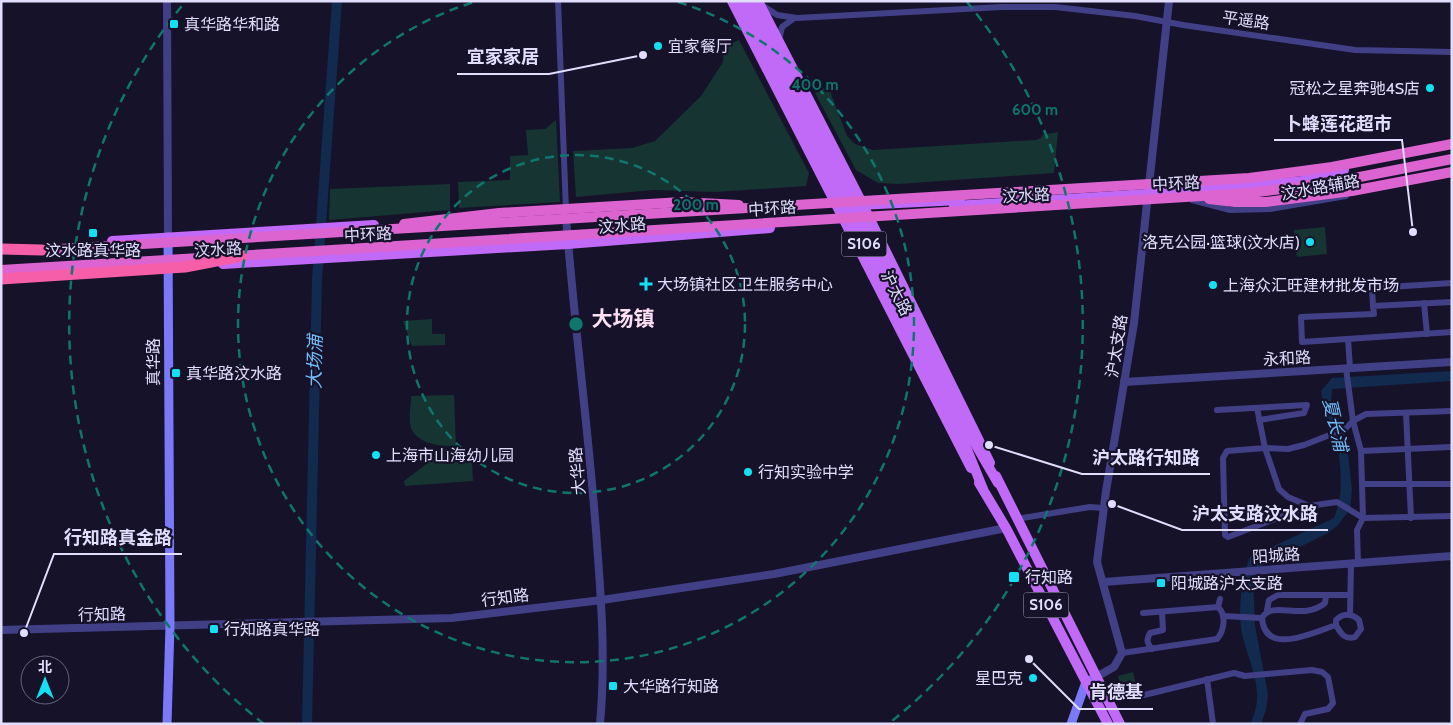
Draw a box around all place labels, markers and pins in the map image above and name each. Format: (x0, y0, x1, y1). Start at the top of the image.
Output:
place label: 真华路华和路 (184, 15, 280, 34)
marker: 真华路华和路 (168, 18, 180, 30)
place label: 宜家餐厅 (668, 37, 732, 56)
marker: 宜家餐厅 (652, 40, 664, 52)
callout: 宜家家居 (457, 41, 549, 74)
place label: 冠松之星奔驰4S店 (1289, 79, 1420, 98)
marker: 冠松之星奔驰4S店 (1424, 82, 1436, 94)
callout: 卜蜂莲花超市 (1274, 107, 1402, 140)
marker: 汶水路真华路 (87, 227, 99, 239)
place label: 洛克公园·篮球(汶水店) (1142, 233, 1300, 252)
marker: 洛克公园·篮球(汶水店) (1304, 236, 1316, 248)
place label: 汶水路真华路 (45, 241, 141, 260)
place label: 大场镇社区卫生服务中心 (657, 275, 833, 294)
place label: 上海众汇旺建材批发市场 (1223, 276, 1399, 295)
marker: 大场镇社区卫生服务中心 (639, 277, 653, 291)
marker: 上海众汇旺建材批发市场 (1207, 279, 1219, 291)
centre of rings (567, 315, 585, 333)
place label: 真华路汶水路 (186, 364, 282, 383)
marker: 真华路汶水路 (170, 367, 182, 379)
callout: 沪太路行知路 (1082, 441, 1210, 474)
place label: 上海市山海幼儿园 (386, 446, 514, 465)
marker: 上海市山海幼儿园 (370, 449, 382, 461)
place label: 行知实验中学 (758, 463, 854, 482)
marker: 行知实验中学 (742, 466, 754, 478)
callout: 沪太支路汶水路 (1182, 497, 1328, 530)
callout: 行知路真金路 (54, 521, 182, 554)
place label: 行知路 (1025, 568, 1073, 587)
marker: 行知路 (1007, 570, 1021, 584)
place label: 阳城路沪太支路 (1171, 574, 1283, 593)
marker: 阳城路沪太支路 (1155, 577, 1167, 589)
place label: 行知路真华路 (224, 620, 320, 639)
marker: 行知路真华路 (208, 623, 220, 635)
place label: 星巴克 (975, 669, 1023, 688)
marker: 星巴克 (1027, 672, 1039, 684)
callout: 肯德基 (1079, 676, 1153, 709)
place label: 大华路行知路 (623, 677, 719, 696)
marker: 大华路行知路 (607, 680, 619, 692)

